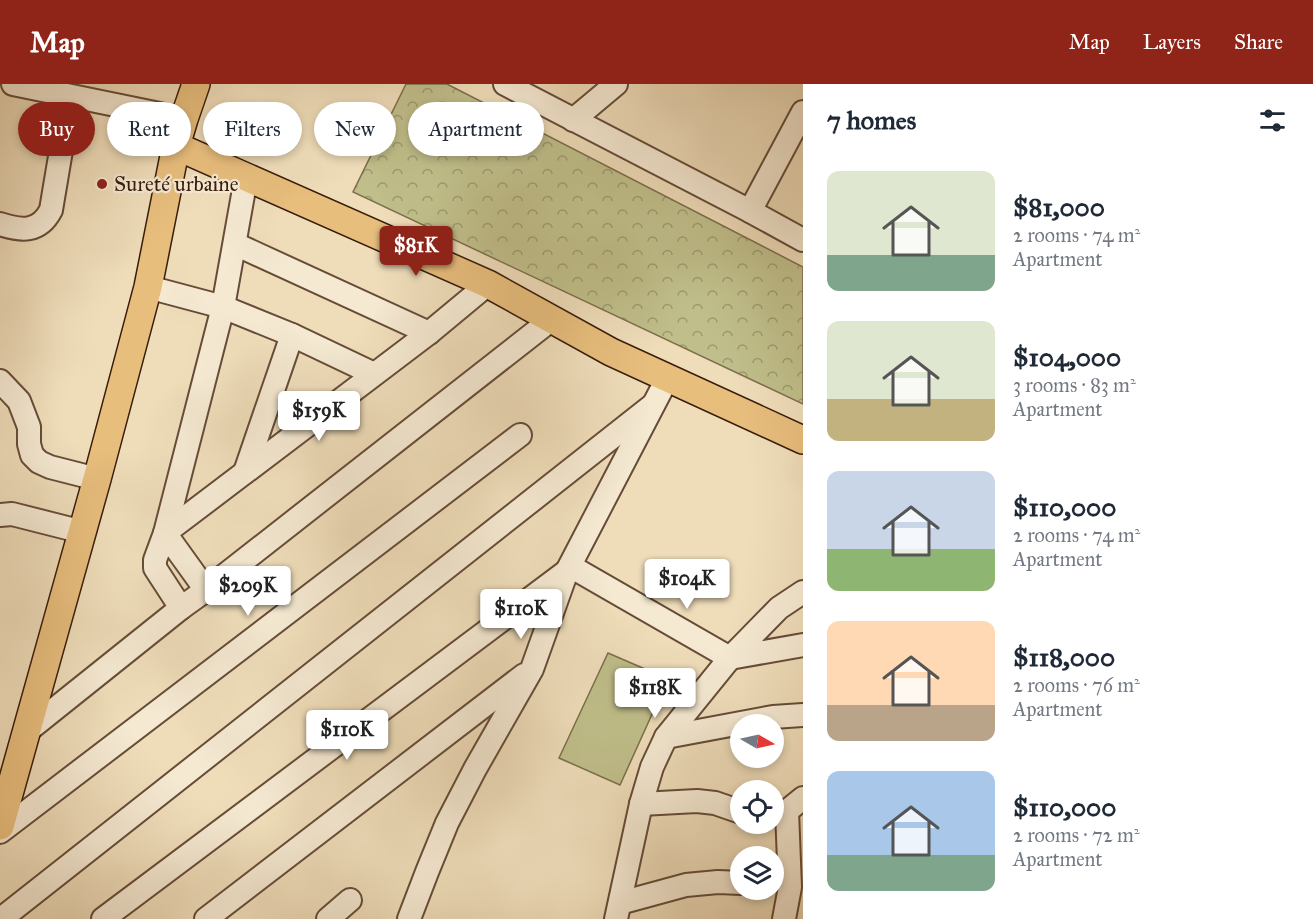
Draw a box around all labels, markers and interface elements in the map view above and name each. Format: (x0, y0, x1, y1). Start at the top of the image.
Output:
text: Map (30, 25, 85, 60)
text: Map (1069, 29, 1110, 55)
text: Layers (1143, 29, 1201, 55)
text: Share (1234, 29, 1283, 55)
chip: Buy (18, 102, 95, 156)
chip: Rent (107, 102, 191, 156)
chip: Filters (203, 102, 302, 156)
chip: New (314, 102, 396, 156)
chip: Apartment (408, 102, 544, 156)
text: 7 homes (827, 104, 916, 136)
icon: filters (1256, 104, 1289, 137)
place label: Sureté urbaine (114, 171, 239, 197)
marker: Sureté urbaine (95, 177, 109, 191)
text: $81,000 (1013, 191, 1105, 223)
icon: home (875, 195, 947, 267)
text: 2 rooms · 74 m² (1013, 223, 1140, 247)
pin: $81K (380, 226, 452, 277)
text: $81K (394, 233, 438, 257)
text: Apartment (1013, 247, 1102, 271)
text: $104,000 (1013, 341, 1121, 373)
icon: home (875, 345, 947, 417)
text: 3 rooms · 83 m² (1013, 373, 1136, 397)
pin: $159K (277, 391, 361, 442)
text: Apartment (1013, 397, 1102, 421)
text: $159K (292, 398, 346, 422)
text: $110,000 (1013, 491, 1116, 523)
icon: home (875, 495, 947, 567)
text: 2 rooms · 74 m² (1013, 523, 1140, 547)
text: Apartment (1013, 547, 1102, 571)
pin: $104K (645, 559, 729, 610)
pin: $209K (206, 566, 290, 617)
text: $104K (659, 566, 715, 590)
text: $209K (219, 573, 277, 597)
pin: $110K (479, 589, 563, 640)
text: $110K (494, 596, 548, 620)
text: $118,000 (1013, 641, 1115, 673)
icon: home (875, 645, 947, 717)
pin: $118K (613, 668, 697, 719)
text: 2 rooms · 76 m² (1013, 673, 1140, 697)
text: $118K (629, 675, 681, 699)
text: Apartment (1013, 697, 1102, 721)
pin: $110K (305, 710, 389, 761)
north arrow (730, 714, 784, 768)
map controls (730, 714, 784, 900)
text: $110K (320, 717, 374, 741)
button: locate (730, 780, 784, 834)
text: $110,000 (1013, 791, 1116, 823)
icon: home (875, 795, 947, 867)
text: 2 rooms · 72 m² (1013, 823, 1140, 847)
button: layers (730, 846, 784, 900)
text: Apartment (1013, 847, 1102, 871)

